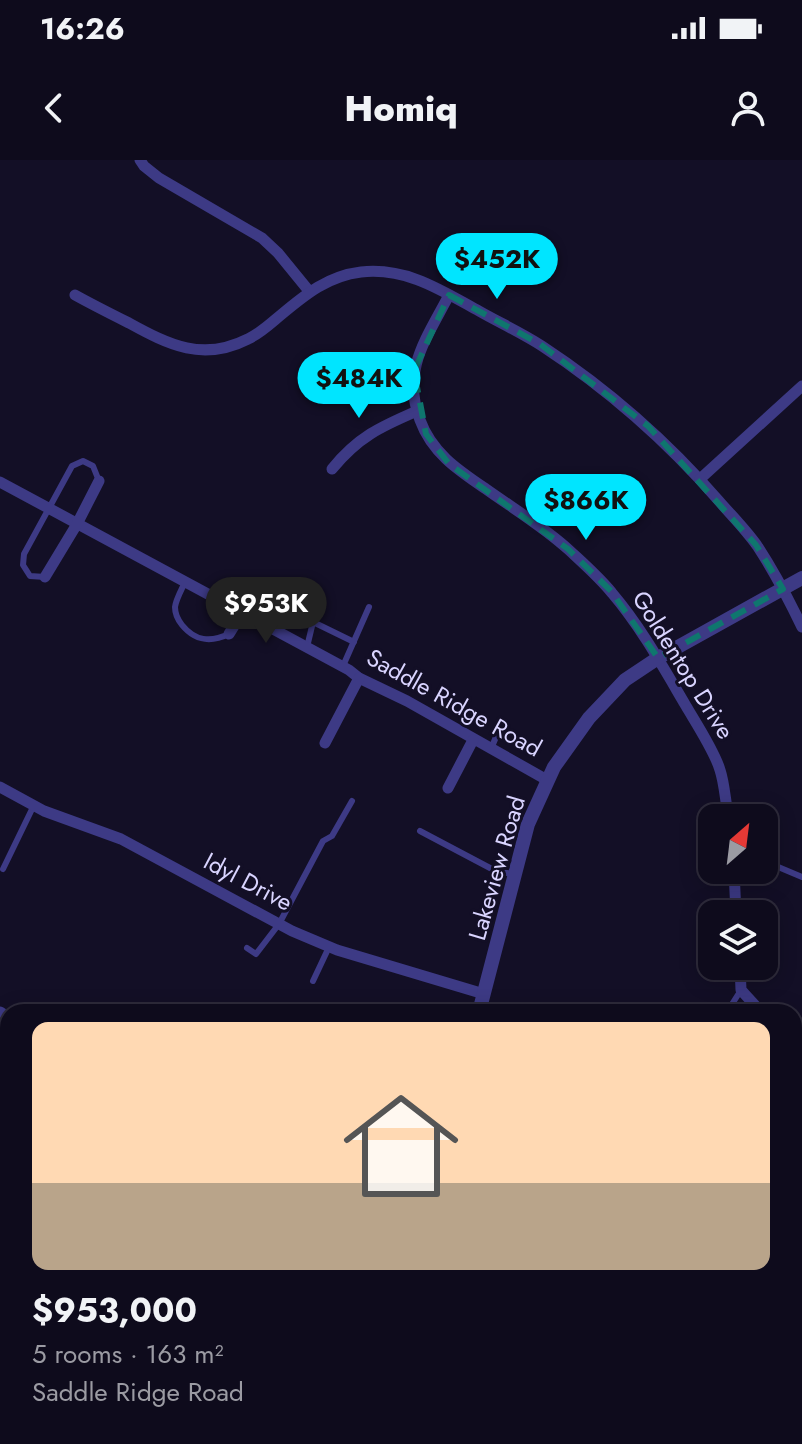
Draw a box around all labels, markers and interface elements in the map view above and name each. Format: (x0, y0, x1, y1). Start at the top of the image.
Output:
text: 16:26 (40, 7, 125, 50)
text: Homiq (344, 82, 458, 134)
icon: back (32, 86, 76, 130)
icon: person (726, 86, 770, 130)
pin: $452K (441, 233, 553, 301)
text: $452K (454, 240, 540, 278)
pin: $484K (303, 352, 415, 420)
text: $484K (316, 359, 402, 397)
pin: $866K (530, 474, 642, 542)
text: $866K (543, 481, 629, 519)
pin: $953K (210, 577, 322, 645)
text: $953K (224, 584, 308, 622)
street label: Goldentop Drive (624, 584, 743, 746)
street label: Saddle Ridge Road (360, 640, 548, 765)
street label: Lakeview Road (459, 792, 534, 944)
north arrow (698, 804, 778, 884)
map controls (698, 804, 778, 980)
street label: Idyl Drive (198, 844, 299, 920)
button: layers (698, 900, 778, 980)
icon: home (329, 1074, 473, 1218)
text: $953,000 (32, 1286, 197, 1335)
text: 5 rooms · 163 m² (32, 1335, 224, 1373)
text: Saddle Ridge Road (32, 1373, 244, 1411)

